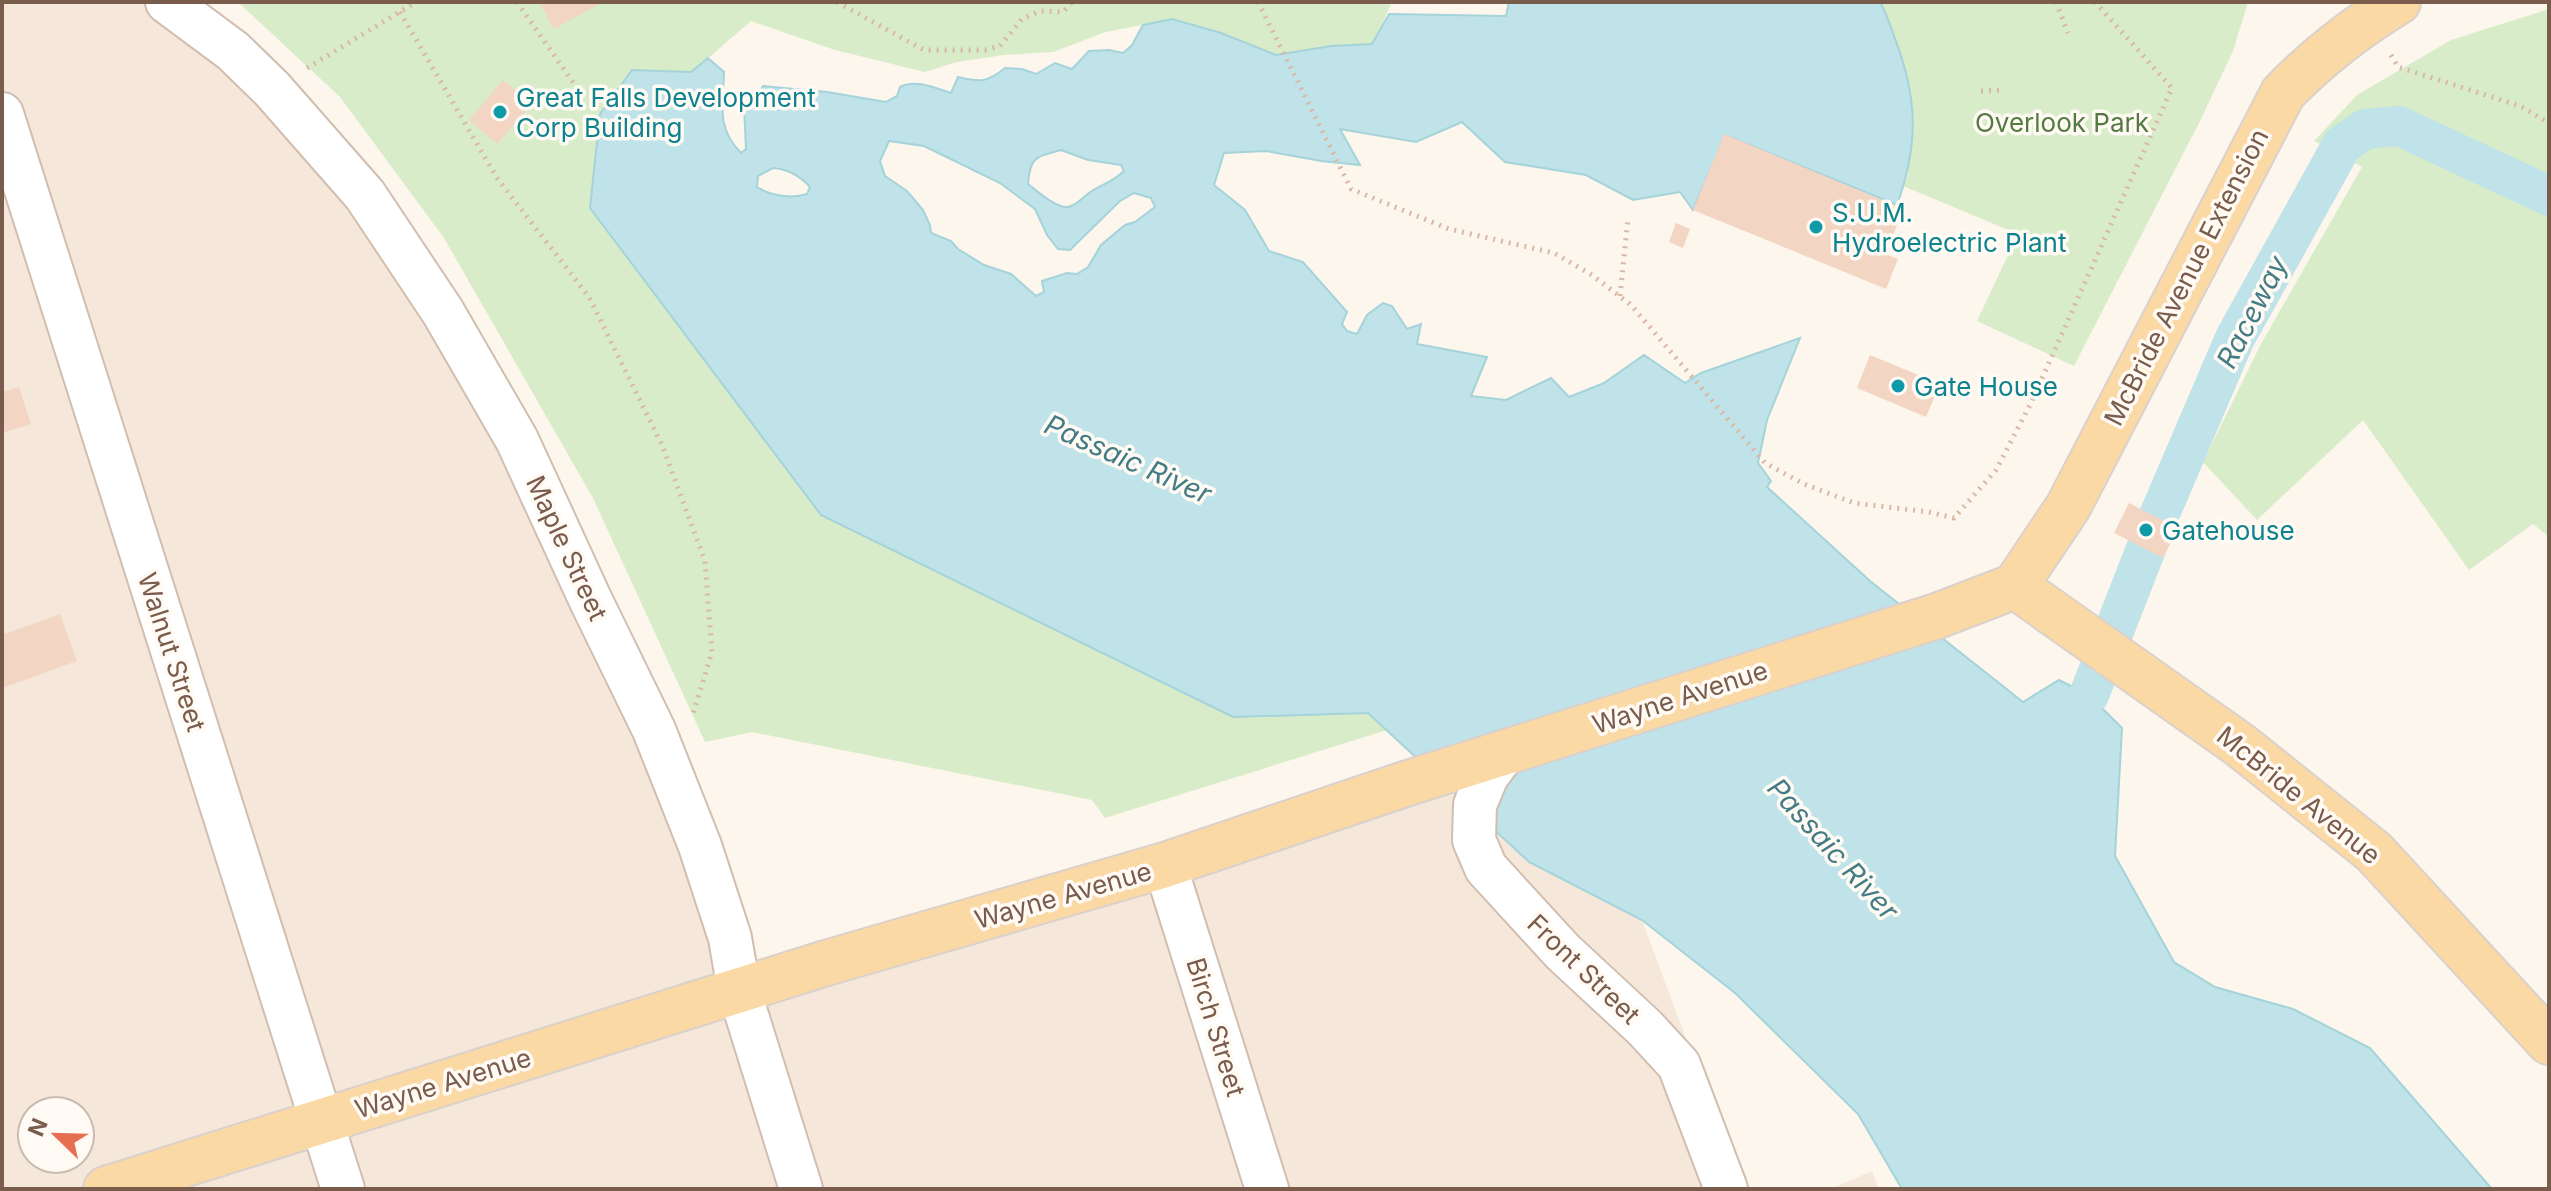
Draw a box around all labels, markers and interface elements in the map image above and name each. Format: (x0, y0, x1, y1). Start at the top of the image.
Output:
place label: Great Falls Development Corp Building (516, 82, 816, 143)
marker: Great Falls Development Corp Building (491, 103, 509, 121)
park label: Overlook Park (1975, 107, 2149, 138)
street label: McBride Avenue Extension (2098, 123, 2274, 431)
place label: S.U.M. Hydroelectric Plant (1832, 197, 2066, 258)
marker: S.U.M. Hydroelectric Plant (1807, 218, 1825, 236)
water label: Raceway (2209, 249, 2295, 374)
place label: Gate House (1914, 371, 2058, 402)
marker: Gate House (1889, 377, 1907, 395)
water label: Passaic River (1039, 407, 1218, 512)
street label: Maple Street (520, 471, 614, 625)
place label: Gatehouse (2162, 515, 2295, 546)
marker: Gatehouse (2137, 521, 2155, 539)
street label: Walnut Street (132, 569, 212, 735)
street label: Wayne Avenue (1589, 654, 1771, 740)
street label: McBride Avenue (2211, 720, 2387, 870)
water label: Passaic River (1760, 771, 1906, 928)
street label: Wayne Avenue (971, 855, 1155, 935)
street label: Front Street (1521, 908, 1647, 1030)
street label: Birch Street (1180, 954, 1252, 1100)
street label: Wayne Avenue (351, 1042, 535, 1124)
north arrow (16, 1095, 96, 1175)
text: N (22, 1114, 53, 1140)

